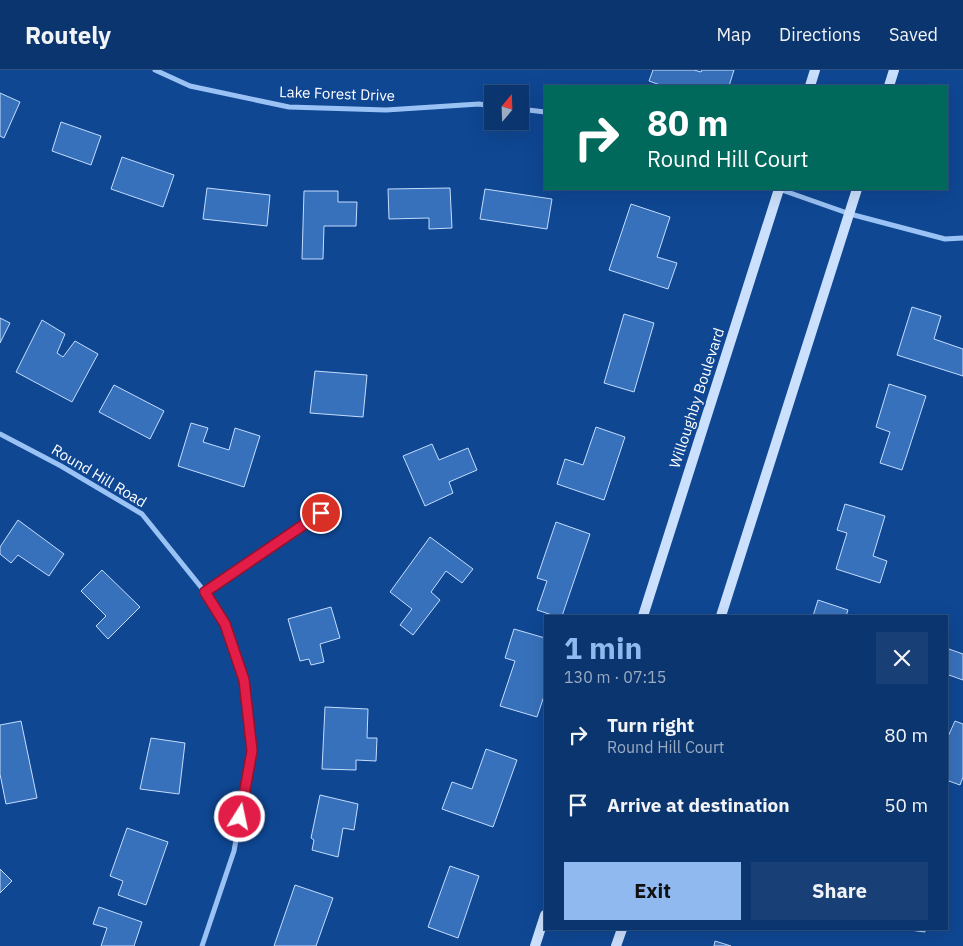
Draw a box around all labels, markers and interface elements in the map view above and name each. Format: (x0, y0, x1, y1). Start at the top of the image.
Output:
text: Routely (25, 19, 111, 51)
text: Map (716, 23, 751, 46)
text: Directions (779, 23, 861, 46)
text: Saved (889, 23, 938, 46)
street label: Lake Forest Drive (279, 82, 395, 105)
north arrow (484, 85, 529, 130)
map controls (484, 85, 529, 130)
text: 80 m (647, 100, 729, 146)
icon: right (564, 105, 629, 170)
text: Round Hill Court (647, 144, 808, 173)
street label: Willoughby Boulevard (665, 325, 728, 470)
street label: Round Hill Road (48, 440, 150, 511)
pin (300, 492, 342, 534)
icon: arrive (307, 499, 335, 527)
text: 1 min (564, 628, 642, 667)
button: close (876, 632, 928, 684)
text: 130 m · 07:15 (564, 667, 666, 687)
text: Turn right (607, 713, 694, 737)
icon: right (564, 721, 592, 749)
text: 80 m (884, 723, 928, 747)
text: Round Hill Court (607, 737, 724, 757)
position arrow (213, 790, 265, 842)
icon: arrive (564, 791, 592, 819)
text: Arrive at destination (607, 793, 790, 817)
text: 50 m (884, 793, 928, 817)
button: Exit (564, 862, 741, 920)
button: Share (751, 862, 928, 920)

